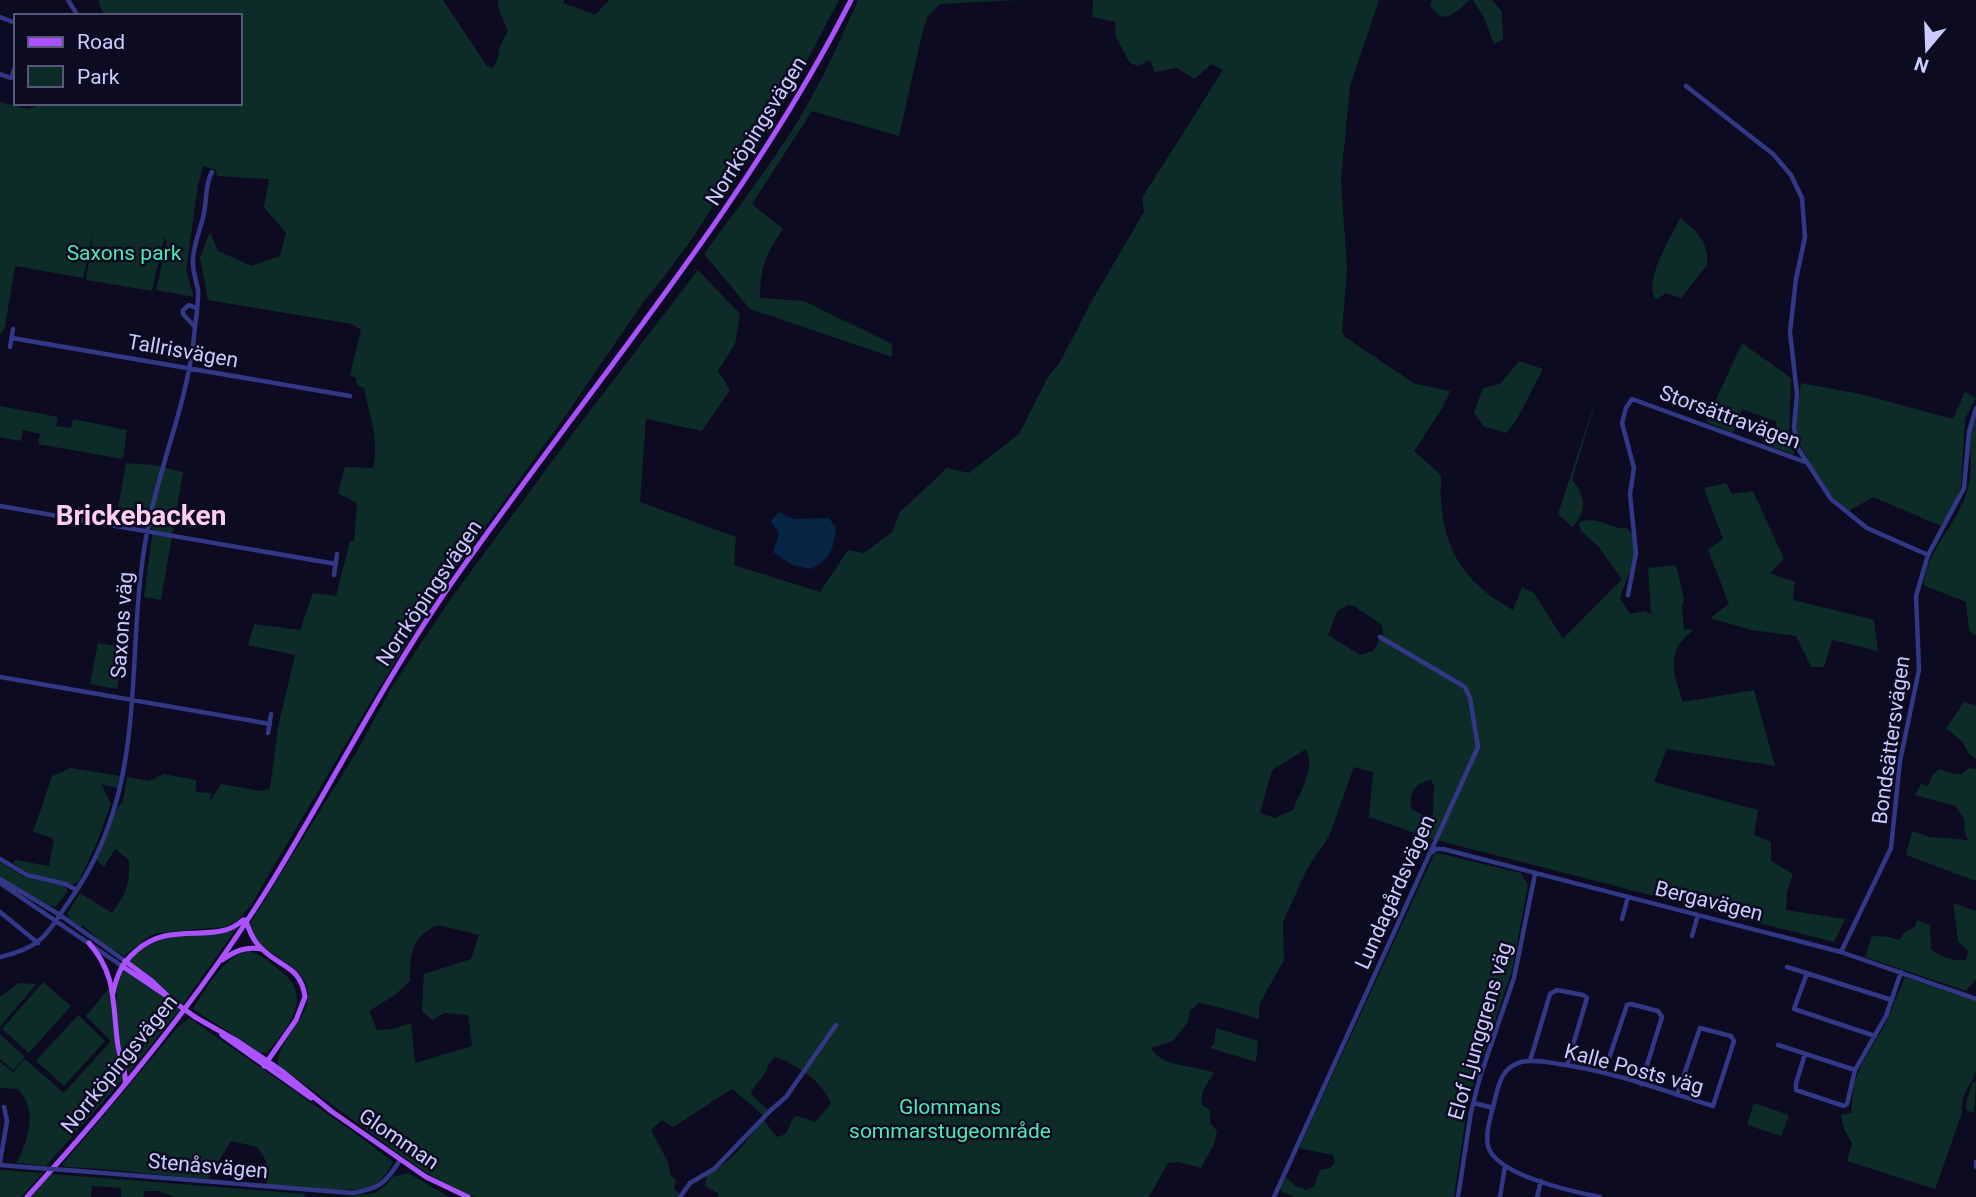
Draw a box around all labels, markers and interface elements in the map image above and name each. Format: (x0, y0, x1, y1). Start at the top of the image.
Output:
legend (14, 14, 242, 105)
north arrow (1892, 14, 1962, 84)
text: Road (77, 30, 125, 54)
street label: Norrköpingsvägen (701, 52, 811, 210)
text: N (1912, 52, 1932, 78)
text: Park (77, 65, 120, 89)
park label: Saxons park (67, 241, 182, 265)
street label: Tallrisvägen (126, 329, 240, 373)
street label: Storsättravägen (1656, 380, 1804, 454)
district label: Brickebacken (56, 499, 226, 532)
street label: Norrköpingsvägen (371, 515, 487, 671)
street label: Saxons väg (106, 571, 138, 679)
street label: Bondsättersvägen (1867, 654, 1915, 826)
street label: Lundagårdsvägen (1350, 811, 1440, 973)
street label: Bergavägen (1653, 876, 1765, 926)
street label: Elof Ljunggrens väg (1443, 939, 1517, 1123)
street label: Norrköpingsvägen (56, 990, 182, 1138)
street label: Kalle Posts väg (1562, 1039, 1706, 1099)
park label: Glommans sommarstugeområde (849, 1095, 1051, 1143)
street label: Glomman (354, 1104, 444, 1174)
street label: Stenåsvägen (147, 1149, 269, 1183)

